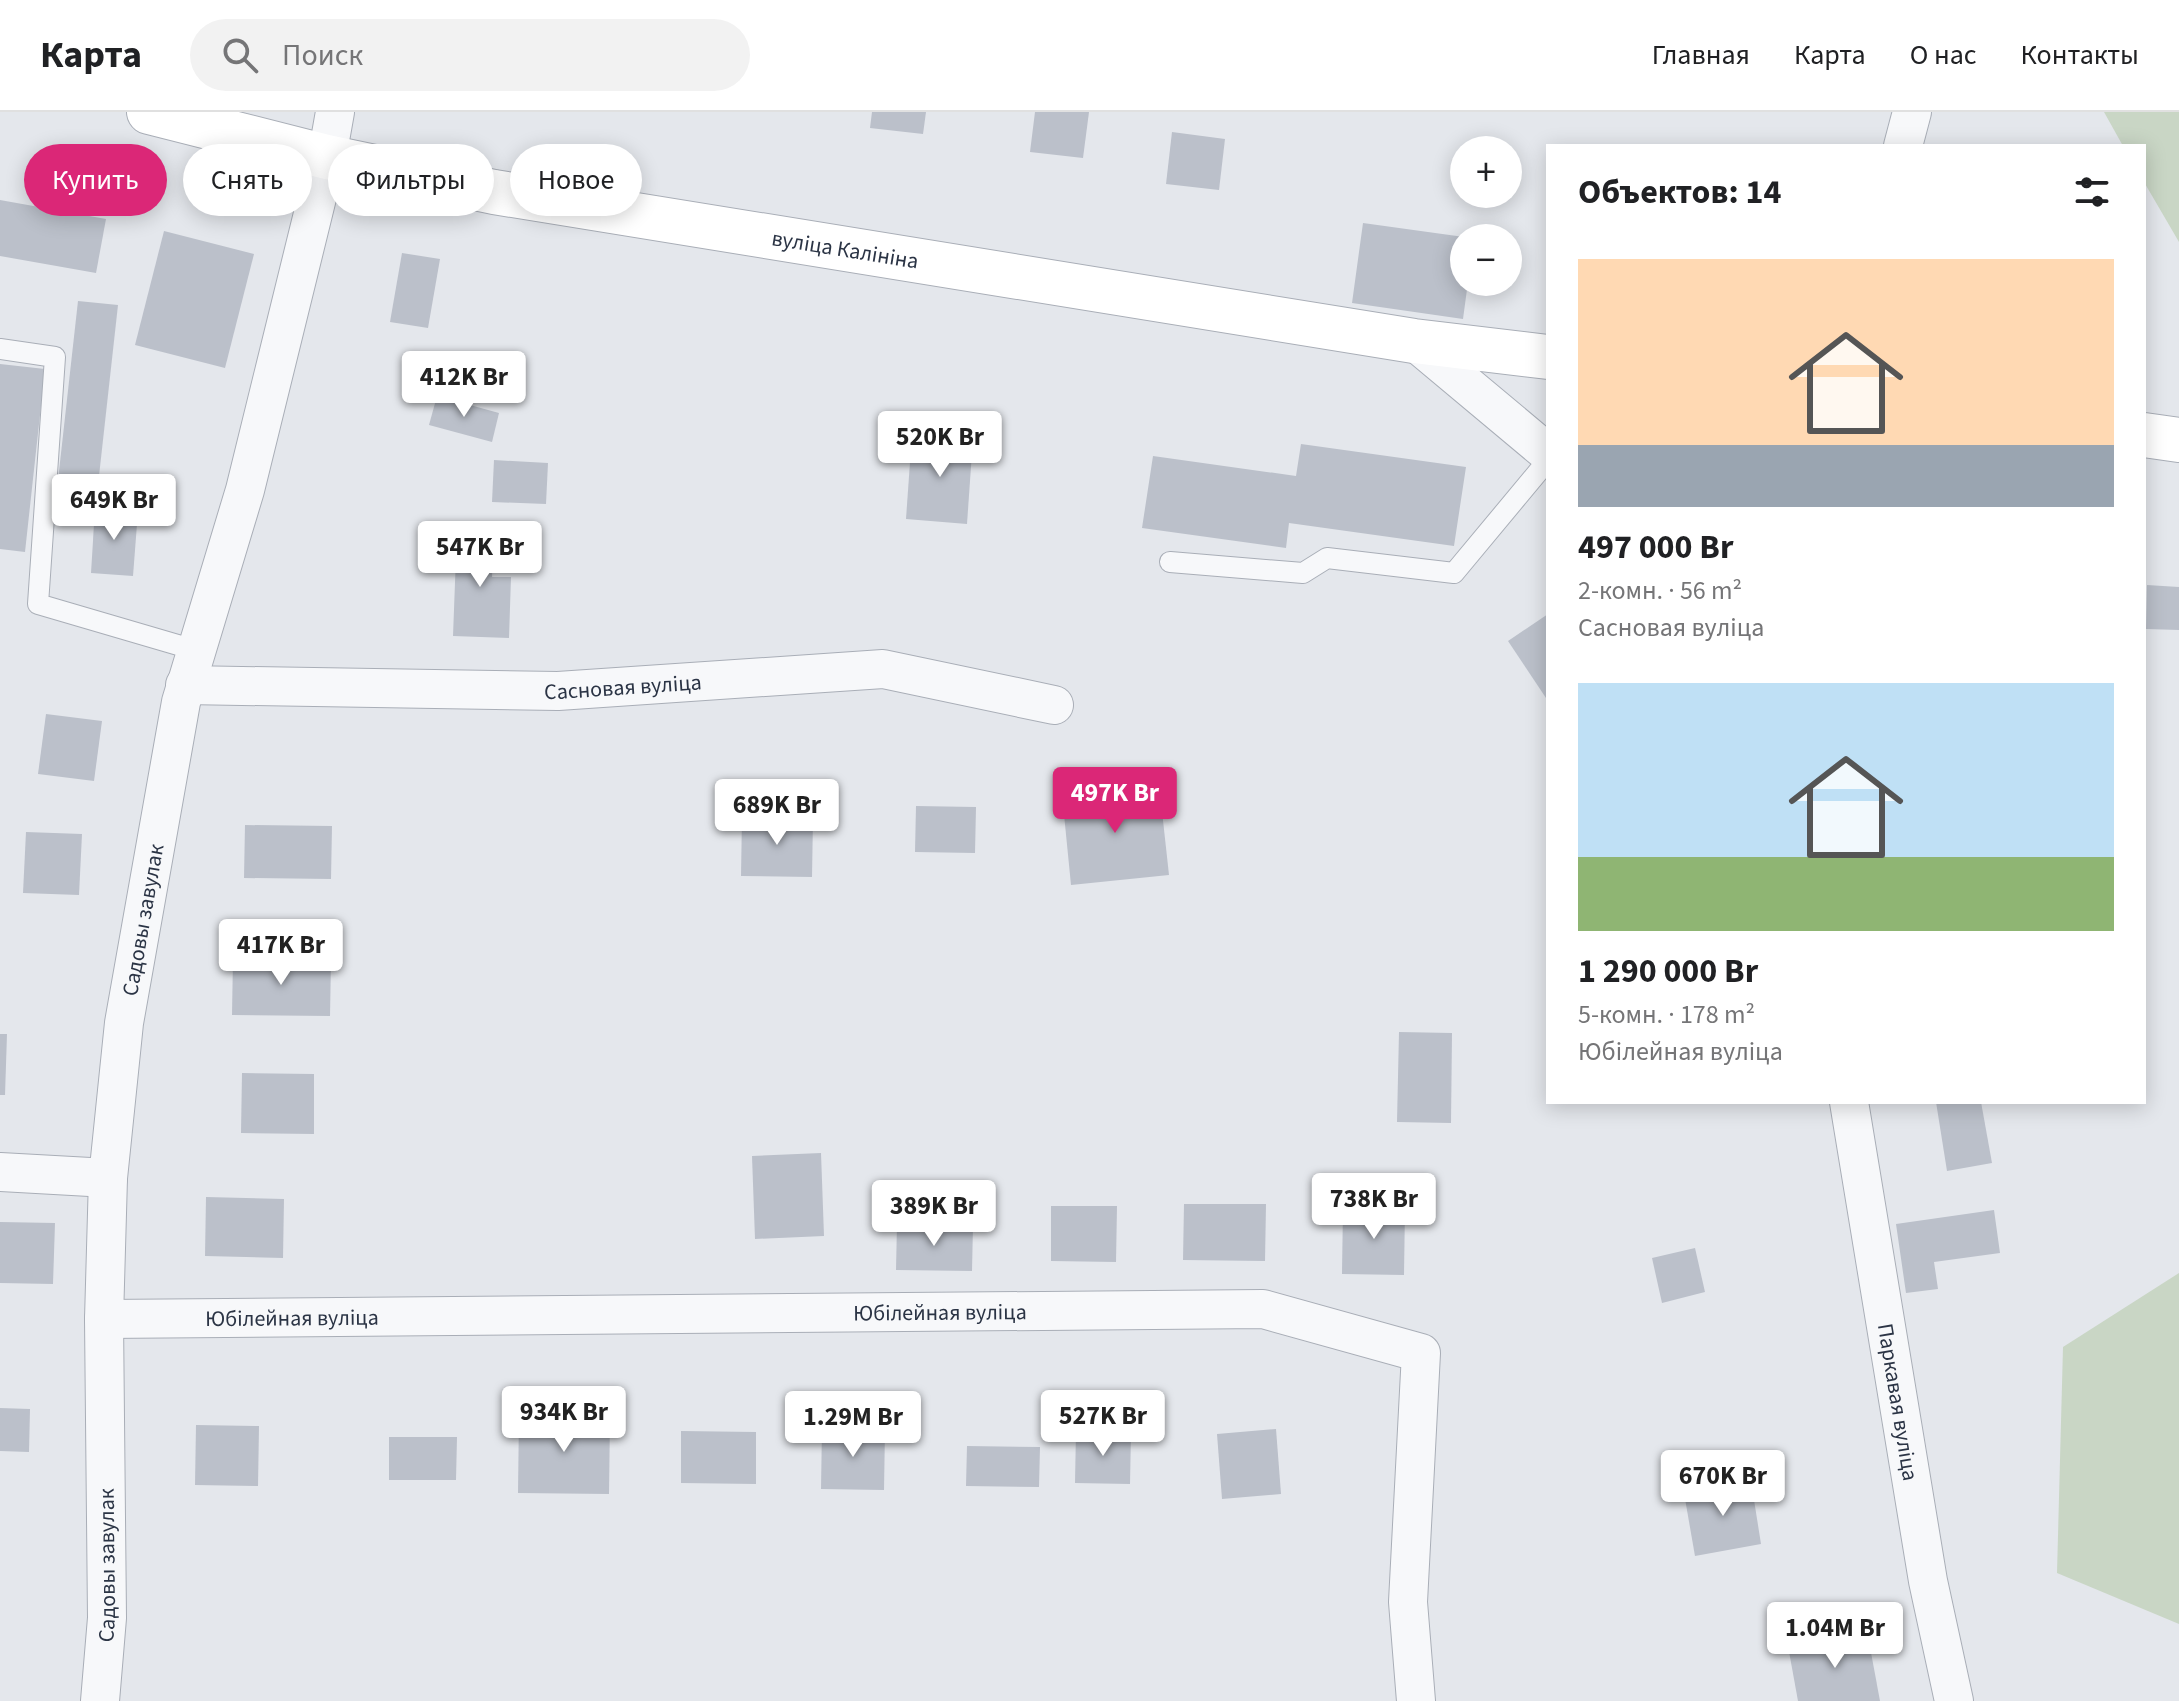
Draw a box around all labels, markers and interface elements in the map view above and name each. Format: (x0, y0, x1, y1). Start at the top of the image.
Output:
search box (190, 19, 750, 91)
text: Карта (40, 28, 142, 82)
icon: search (218, 33, 262, 77)
text: Поиск (282, 34, 363, 77)
text: Главная (1652, 35, 1750, 75)
text: Карта (1794, 35, 1866, 75)
text: О нас (1910, 35, 1977, 75)
text: Контакты (2021, 35, 2139, 75)
map controls (1450, 136, 1522, 296)
button: + (1450, 136, 1522, 208)
chip: Купить (24, 144, 167, 216)
chip: Снять (183, 144, 312, 216)
chip: Фильтры (328, 144, 494, 216)
chip: Новое (510, 144, 642, 216)
text: Объектов: 14 (1578, 168, 1781, 217)
icon: filters (2070, 170, 2114, 214)
street label: вуліца Калініна (769, 222, 921, 278)
button: − (1450, 224, 1522, 296)
icon: home (1774, 311, 1918, 455)
pin: 412K Br (390, 351, 538, 419)
text: 412K Br (420, 358, 508, 395)
pin: 520K Br (866, 411, 1014, 479)
text: 520K Br (896, 418, 984, 455)
pin: 649K Br (40, 474, 188, 542)
text: 649K Br (70, 481, 158, 518)
pin: 547K Br (406, 521, 554, 589)
text: 497 000 Br (1578, 523, 1733, 572)
text: 547K Br (436, 528, 524, 565)
text: 2-комн. · 56 m² (1578, 572, 1742, 609)
text: Сасновая вуліца (1578, 609, 1764, 646)
street label: Сасновая вуліца (544, 666, 703, 708)
icon: home (1774, 735, 1918, 879)
pin: 497K Br (1041, 767, 1189, 835)
text: 497K Br (1071, 774, 1159, 811)
pin: 689K Br (703, 779, 851, 847)
text: 689K Br (733, 786, 821, 823)
street label: Садовы завулак (114, 841, 173, 998)
pin: 417K Br (207, 919, 355, 987)
text: 417K Br (237, 926, 325, 963)
text: 1 290 000 Br (1578, 947, 1758, 996)
text: 5-комн. · 178 m² (1578, 996, 1755, 1033)
text: Юбілейная вуліца (1578, 1033, 1783, 1070)
pin: 738K Br (1300, 1173, 1448, 1241)
pin: 389K Br (860, 1180, 1008, 1248)
text: 738K Br (1330, 1180, 1418, 1217)
text: 389K Br (890, 1187, 978, 1224)
street label: Юбілейная вуліца (853, 1296, 1027, 1330)
street label: Юбілейная вуліца (205, 1302, 379, 1335)
street label: Паркавая вуліца (1869, 1321, 1926, 1483)
pin: 934K Br (490, 1386, 638, 1454)
pin: 527K Br (1029, 1390, 1177, 1458)
pin: 1.29M Br (770, 1391, 936, 1459)
text: 934K Br (520, 1393, 608, 1430)
text: 527K Br (1059, 1397, 1147, 1434)
text: 1.29M Br (803, 1398, 903, 1435)
pin: 670K Br (1649, 1450, 1797, 1518)
text: 670K Br (1679, 1457, 1767, 1494)
street label: Садовы завулак (90, 1488, 124, 1644)
pin: 1.04M Br (1752, 1602, 1918, 1670)
text: 1.04M Br (1785, 1609, 1885, 1646)

